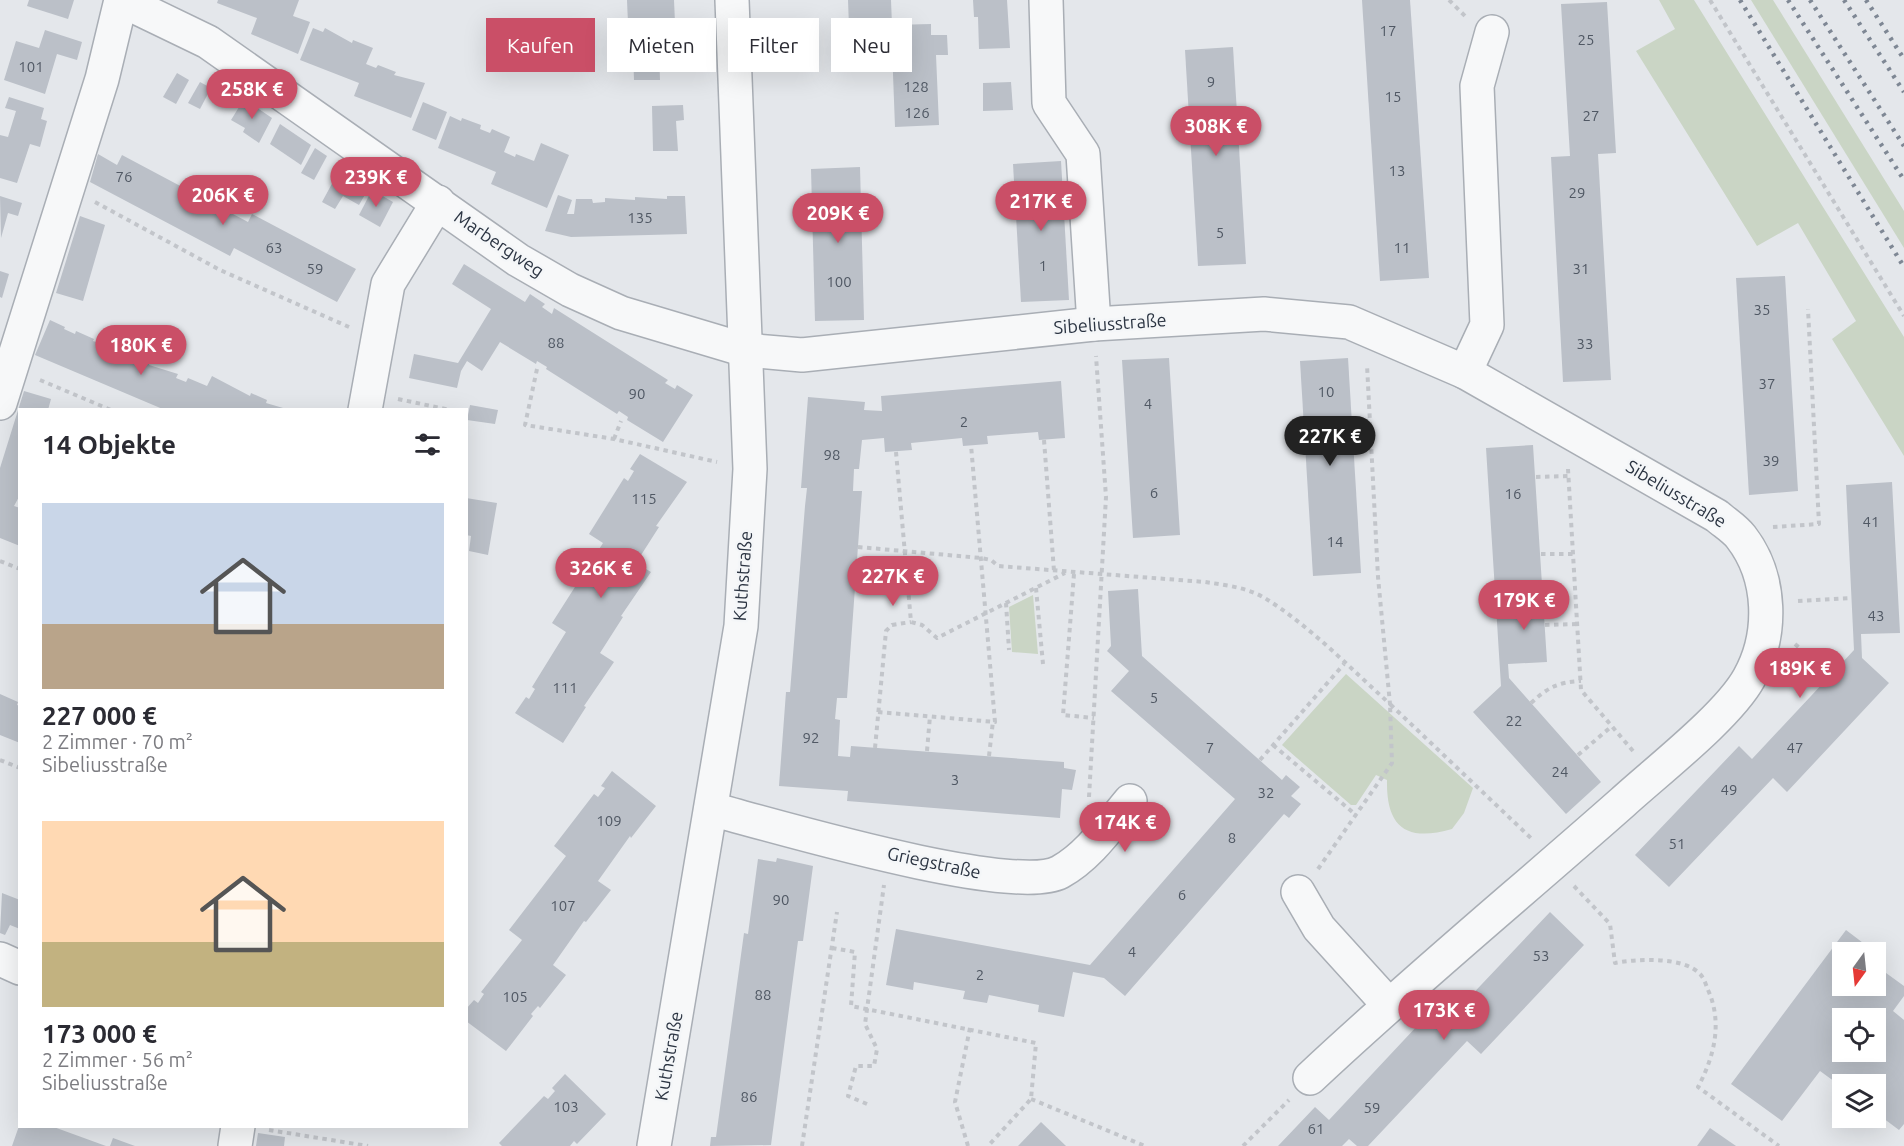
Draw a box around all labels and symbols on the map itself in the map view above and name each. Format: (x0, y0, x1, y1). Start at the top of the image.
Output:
house number: 17 (1380, 22, 1396, 39)
house number: 25 (1578, 31, 1594, 48)
house number: 101 (18, 58, 44, 75)
pin: 258K € (203, 69, 301, 120)
house number: 9 (1207, 73, 1215, 90)
house number: 128 (903, 78, 929, 95)
house number: 15 (1385, 88, 1401, 105)
house number: 126 (904, 104, 930, 121)
pin: 308K € (1167, 106, 1265, 157)
house number: 27 (1583, 107, 1599, 124)
pin: 239K € (327, 157, 425, 208)
house number: 13 (1389, 162, 1405, 179)
house number: 76 (116, 168, 132, 185)
pin: 206K € (174, 175, 272, 226)
pin: 217K € (992, 181, 1090, 232)
house number: 29 (1569, 184, 1585, 201)
pin: 209K € (789, 193, 887, 244)
street label: Marbergweg (451, 206, 548, 280)
house number: 135 (627, 209, 653, 226)
house number: 5 (1216, 224, 1224, 241)
house number: 63 (266, 239, 282, 256)
house number: 11 (1394, 239, 1410, 256)
house number: 1 (1039, 257, 1047, 274)
house number: 59 (307, 260, 323, 277)
house number: 31 (1573, 260, 1589, 277)
house number: 100 (826, 273, 852, 290)
house number: 35 (1754, 301, 1770, 318)
street label: Sibeliusstraße (1053, 309, 1167, 337)
pin: 180K € (92, 325, 190, 376)
house number: 88 (548, 334, 564, 351)
house number: 33 (1577, 335, 1593, 352)
house number: 37 (1759, 375, 1775, 392)
house number: 10 (1318, 383, 1334, 400)
house number: 90 (629, 385, 645, 402)
house number: 4 (1144, 395, 1152, 412)
house number: 2 (960, 413, 968, 430)
pin: 227K € (1281, 416, 1379, 467)
house number: 98 (824, 446, 840, 463)
house number: 39 (1763, 452, 1779, 469)
street label: Sibeliusstraße (1623, 455, 1730, 531)
house number: 6 (1150, 484, 1158, 501)
house number: 16 (1505, 485, 1521, 502)
house number: 115 (631, 490, 657, 507)
house number: 41 (1863, 513, 1879, 530)
street label: Kuthstraße (729, 530, 755, 622)
house number: 14 (1327, 533, 1343, 550)
pin: 326K € (552, 548, 650, 599)
pin: 227K € (844, 556, 942, 607)
pin: 179K € (1475, 580, 1573, 631)
house number: 43 (1868, 607, 1884, 624)
pin: 189K € (1751, 648, 1849, 699)
house number: 111 (552, 679, 578, 696)
house number: 5 (1150, 689, 1158, 706)
house number: 22 (1506, 712, 1522, 729)
house number: 92 (803, 729, 819, 746)
house number: 7 (1206, 739, 1214, 756)
house number: 47 (1787, 739, 1803, 756)
house number: 24 (1552, 763, 1568, 780)
house number: 3 (951, 771, 959, 788)
house number: 49 (1721, 781, 1737, 798)
house number: 32 (1258, 784, 1274, 801)
pin: 174K € (1076, 802, 1174, 853)
house number: 109 (596, 812, 622, 829)
house number: 8 (1228, 829, 1236, 846)
house number: 51 (1669, 835, 1685, 852)
street label: Griegstraße (886, 842, 983, 882)
house number: 6 (1178, 886, 1186, 903)
house number: 90 (773, 891, 789, 908)
house number: 107 (550, 897, 576, 914)
north arrow (1832, 942, 1886, 996)
house number: 4 (1128, 943, 1136, 960)
house number: 53 (1533, 947, 1549, 964)
house number: 2 (976, 966, 984, 983)
house number: 88 (755, 986, 771, 1003)
house number: 105 (502, 988, 528, 1005)
pin: 173K € (1395, 990, 1493, 1041)
street label: Kuthstraße (650, 1010, 686, 1102)
house number: 86 (741, 1088, 757, 1105)
house number: 103 (553, 1098, 579, 1115)
house number: 59 (1364, 1099, 1380, 1116)
house number: 61 (1308, 1120, 1324, 1137)

